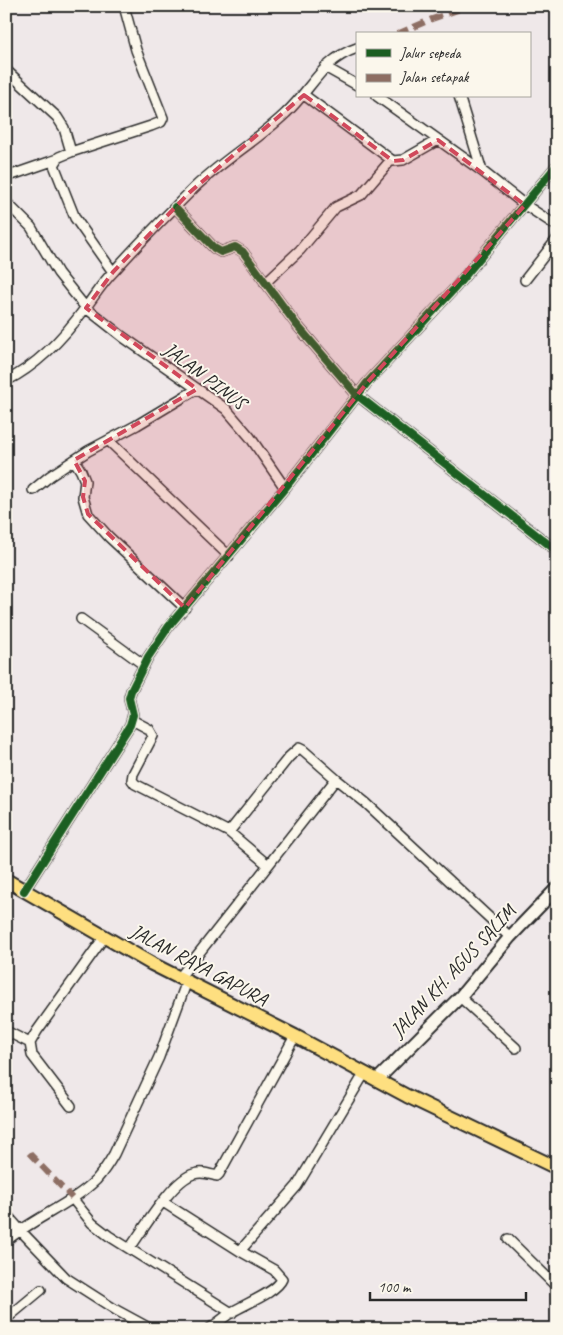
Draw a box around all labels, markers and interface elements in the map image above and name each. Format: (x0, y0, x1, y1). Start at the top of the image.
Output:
legend (356, 32, 530, 98)
text: Jalur sepeda (399, 44, 462, 63)
text: Jalan setapak (399, 68, 470, 87)
street label: JALAN PINUS (158, 336, 254, 417)
street label: JALAN KH. AGUS SALIM (384, 898, 522, 1043)
street label: JALAN RAYA GAPURA (125, 918, 273, 1012)
scale bar (370, 1270, 527, 1302)
text: 100 m (378, 1278, 412, 1297)

